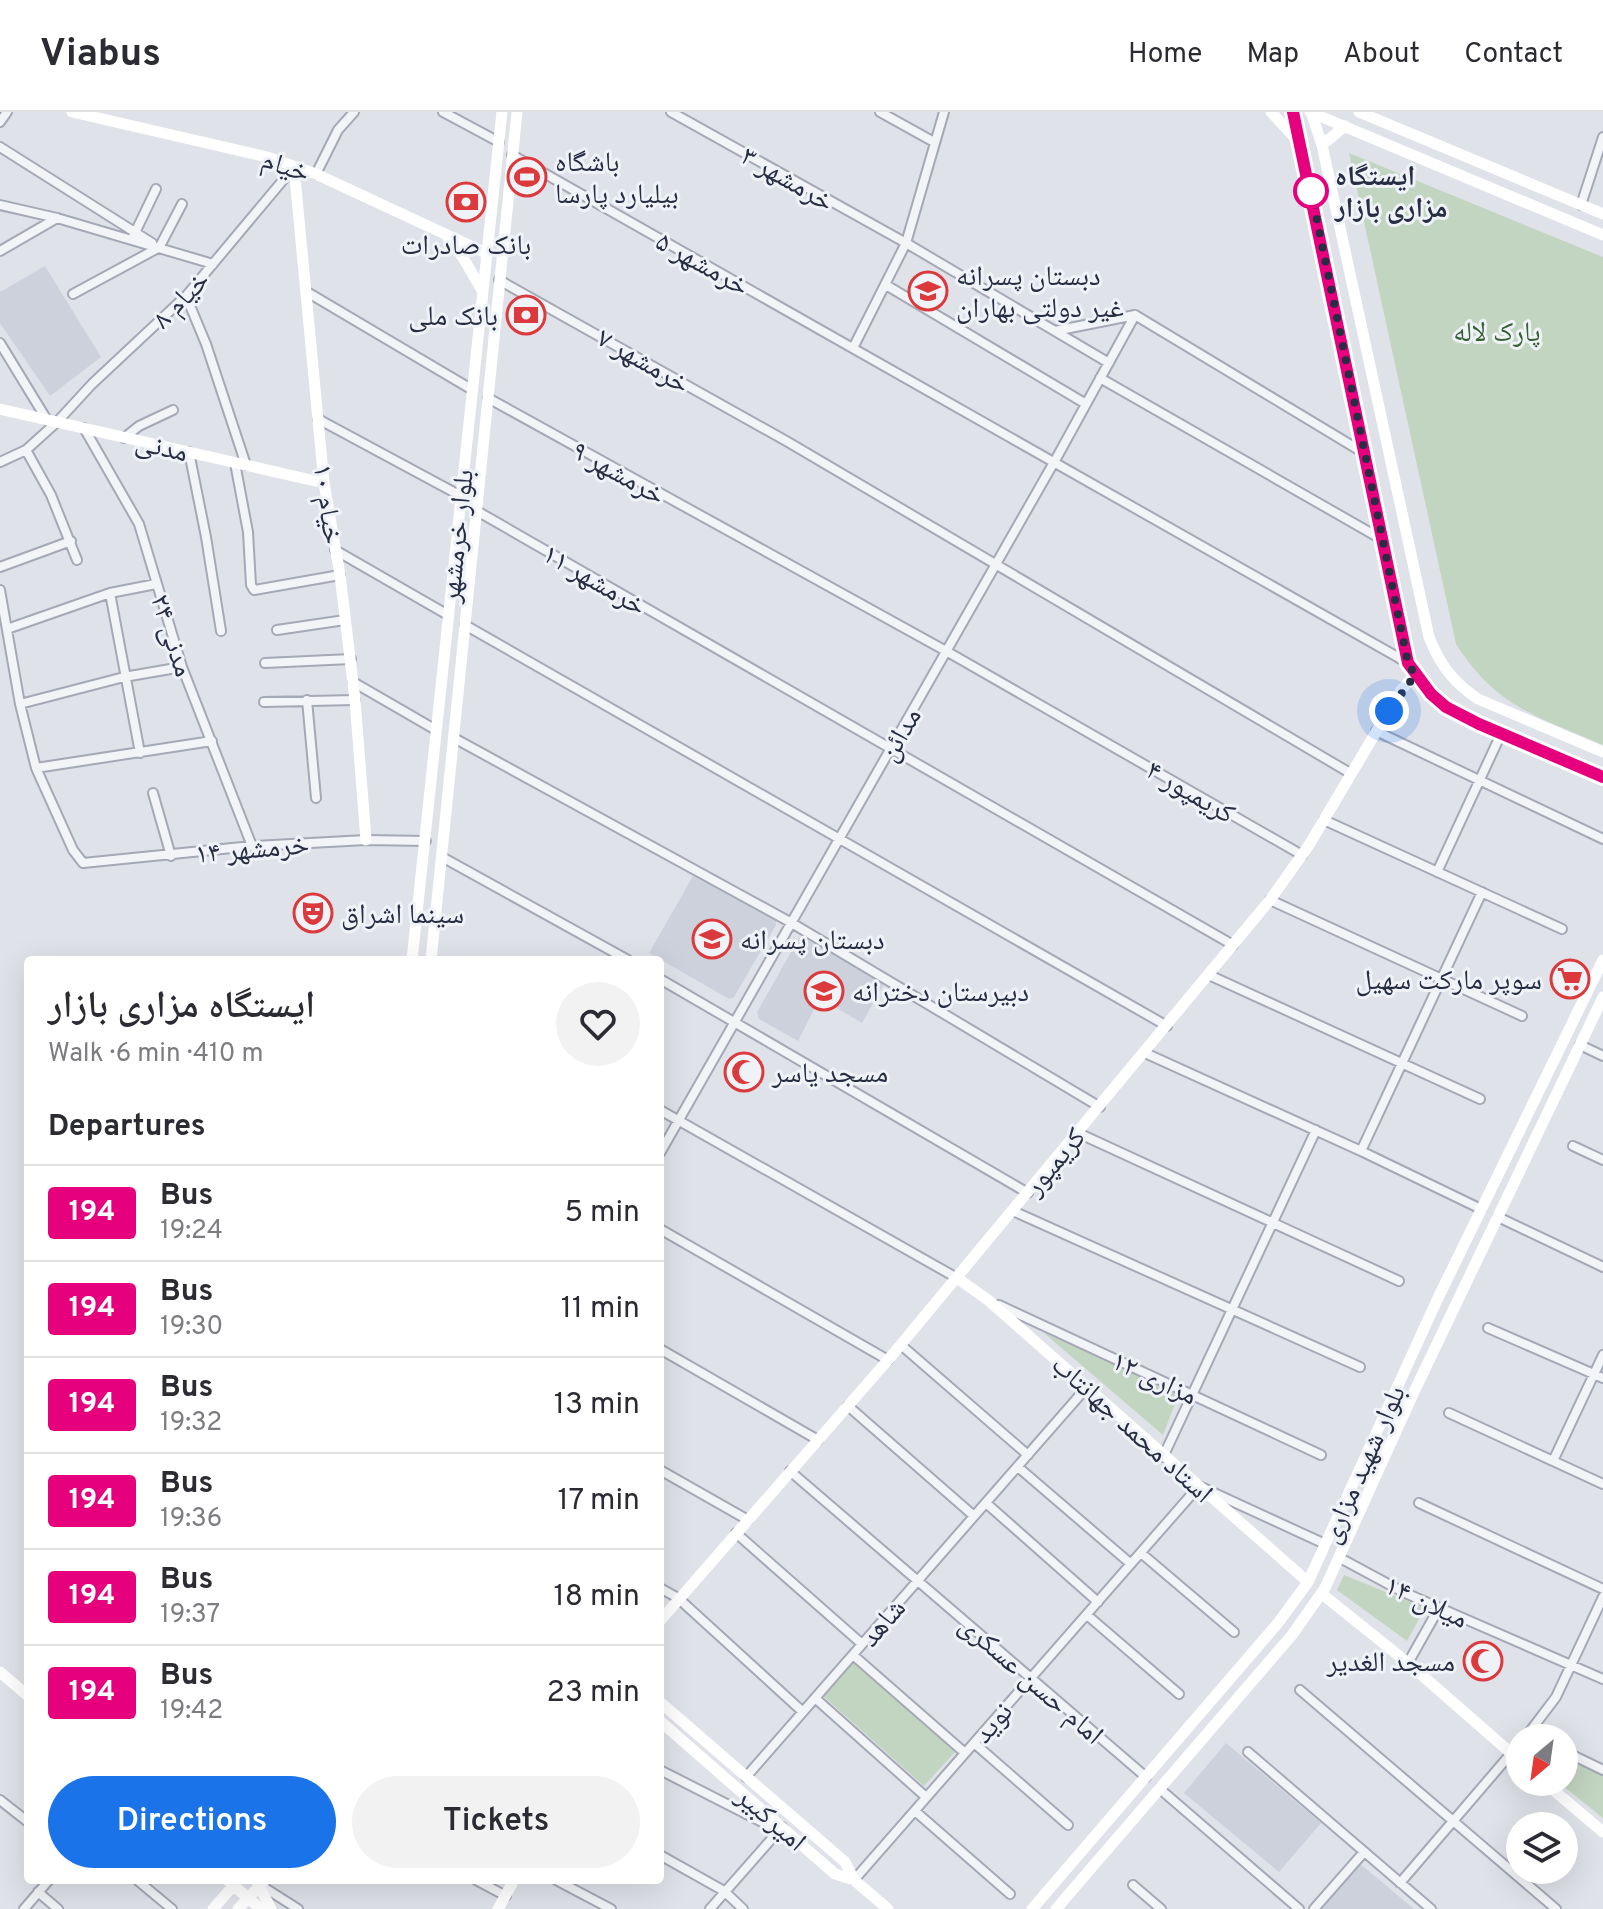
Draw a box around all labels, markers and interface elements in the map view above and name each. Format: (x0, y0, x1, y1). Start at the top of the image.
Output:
text: Viabus (40, 31, 161, 80)
text: Home (1128, 37, 1202, 73)
text: Map (1246, 37, 1299, 73)
text: About (1343, 37, 1420, 73)
text: Contact (1464, 37, 1563, 73)
street label: خرمشهر ۳ (734, 140, 839, 222)
street label: خیام (256, 143, 314, 192)
place label: باشگاه بیلیارد پارسا (555, 146, 679, 214)
sports icon: باشگاه بیلیارد پارسا (506, 156, 548, 198)
place label: ایستگاه مزاری بازار (1334, 160, 1447, 228)
marker: ایستگاه مزاری بازار (1294, 174, 1328, 208)
bank icon: بانک صادرات (445, 181, 487, 223)
street label: خرمشهر ۵ (648, 225, 755, 306)
place label: بانک صادرات (401, 229, 531, 265)
place label: دبستان پسرانه غیر دولتی بهاران (956, 260, 1124, 328)
street label: خیام ۸ (146, 264, 219, 338)
school or university icon: دبستان پسرانه غیر دولتی بهاران (907, 270, 949, 312)
bank icon: بانک ملی (505, 294, 547, 336)
place label: بانک ملی (408, 300, 498, 336)
park label: پارک لاله (1453, 316, 1541, 352)
street label: خرمشهر ۷ (590, 322, 695, 404)
street label: مدنی (131, 425, 191, 472)
street label: خرمشهر ۹ (564, 434, 671, 515)
street label: خیام ۱۰ (303, 462, 349, 547)
street label: بلوار خرمشهر (434, 468, 484, 606)
street label: خرمشهر ۱۱ (535, 537, 652, 626)
street label: مدنی ۲۴ (140, 590, 200, 682)
your location (1369, 691, 1409, 731)
street label: مدائن (872, 702, 931, 769)
street label: کریمپور ۴ (1138, 754, 1241, 834)
street label: خرمشهر ۱۴ (194, 828, 311, 874)
theatre icon: سینما اشراق (292, 892, 334, 934)
place label: سینما اشراق (341, 898, 464, 934)
school or university icon: دبستان پسرانه (691, 918, 733, 960)
place label: دبستان پسرانه (740, 924, 885, 960)
supermarket icon: سوپر مارکت سهیل (1549, 958, 1591, 1000)
place label: سوپر مارکت سهیل (1356, 964, 1542, 1000)
school or university icon: دبیرستان دخترانه (803, 970, 845, 1012)
place label: دبیرستان دخترانه (852, 976, 1029, 1012)
button: heart (556, 982, 640, 1066)
text: ایستگاه مزاری بازار (48, 983, 315, 1032)
text: Walk · 6 min · 410 m (48, 1038, 264, 1071)
mosque icon: مسجد یاسر (723, 1051, 765, 1093)
place label: مسجد یاسر (771, 1057, 888, 1093)
text: Departures (48, 1109, 206, 1146)
street label: کریمپور (1017, 1121, 1095, 1205)
text: Bus (160, 1178, 213, 1215)
text: 194 (69, 1195, 115, 1231)
text: 5 min (564, 1195, 640, 1232)
text: 19:24 (160, 1215, 223, 1248)
text: Bus (160, 1274, 213, 1311)
text: 194 (69, 1291, 115, 1327)
text: 11 min (561, 1291, 640, 1328)
text: 19:30 (160, 1311, 223, 1344)
street label: مزاری ۱۲ (1105, 1344, 1202, 1415)
street label: استاد محمد جهانتاب (1043, 1348, 1219, 1512)
text: Bus (160, 1370, 213, 1407)
street label: بلوار شهید مزاری (1314, 1380, 1416, 1550)
text: 194 (69, 1387, 115, 1423)
text: 13 min (554, 1387, 640, 1424)
text: 19:32 (160, 1407, 222, 1440)
text: Bus (160, 1466, 213, 1503)
text: 194 (69, 1483, 115, 1519)
text: 17 min (557, 1483, 640, 1520)
text: 19:36 (160, 1503, 222, 1536)
text: Bus (160, 1562, 213, 1599)
street label: میلان ۱۴ (1378, 1569, 1473, 1639)
text: 194 (69, 1579, 115, 1615)
text: 18 min (554, 1579, 640, 1616)
street label: شاهد (853, 1592, 915, 1656)
text: 19:37 (160, 1599, 220, 1632)
street label: امام حسن عسکری (950, 1609, 1110, 1754)
mosque icon: مسجد الغدیر (1462, 1640, 1504, 1682)
place label: مسجد الغدیر (1326, 1646, 1455, 1682)
text: Bus (160, 1658, 213, 1695)
text: 194 (69, 1675, 115, 1711)
text: 23 min (547, 1675, 640, 1712)
text: 19:42 (160, 1695, 223, 1728)
street label: نوید (966, 1696, 1022, 1752)
north arrow (1506, 1724, 1578, 1796)
map controls (1506, 1724, 1578, 1884)
button: Directions (48, 1776, 336, 1868)
button: Tickets (352, 1776, 640, 1868)
street label: امیرکبیر (727, 1779, 813, 1861)
button: layers (1506, 1812, 1578, 1884)

